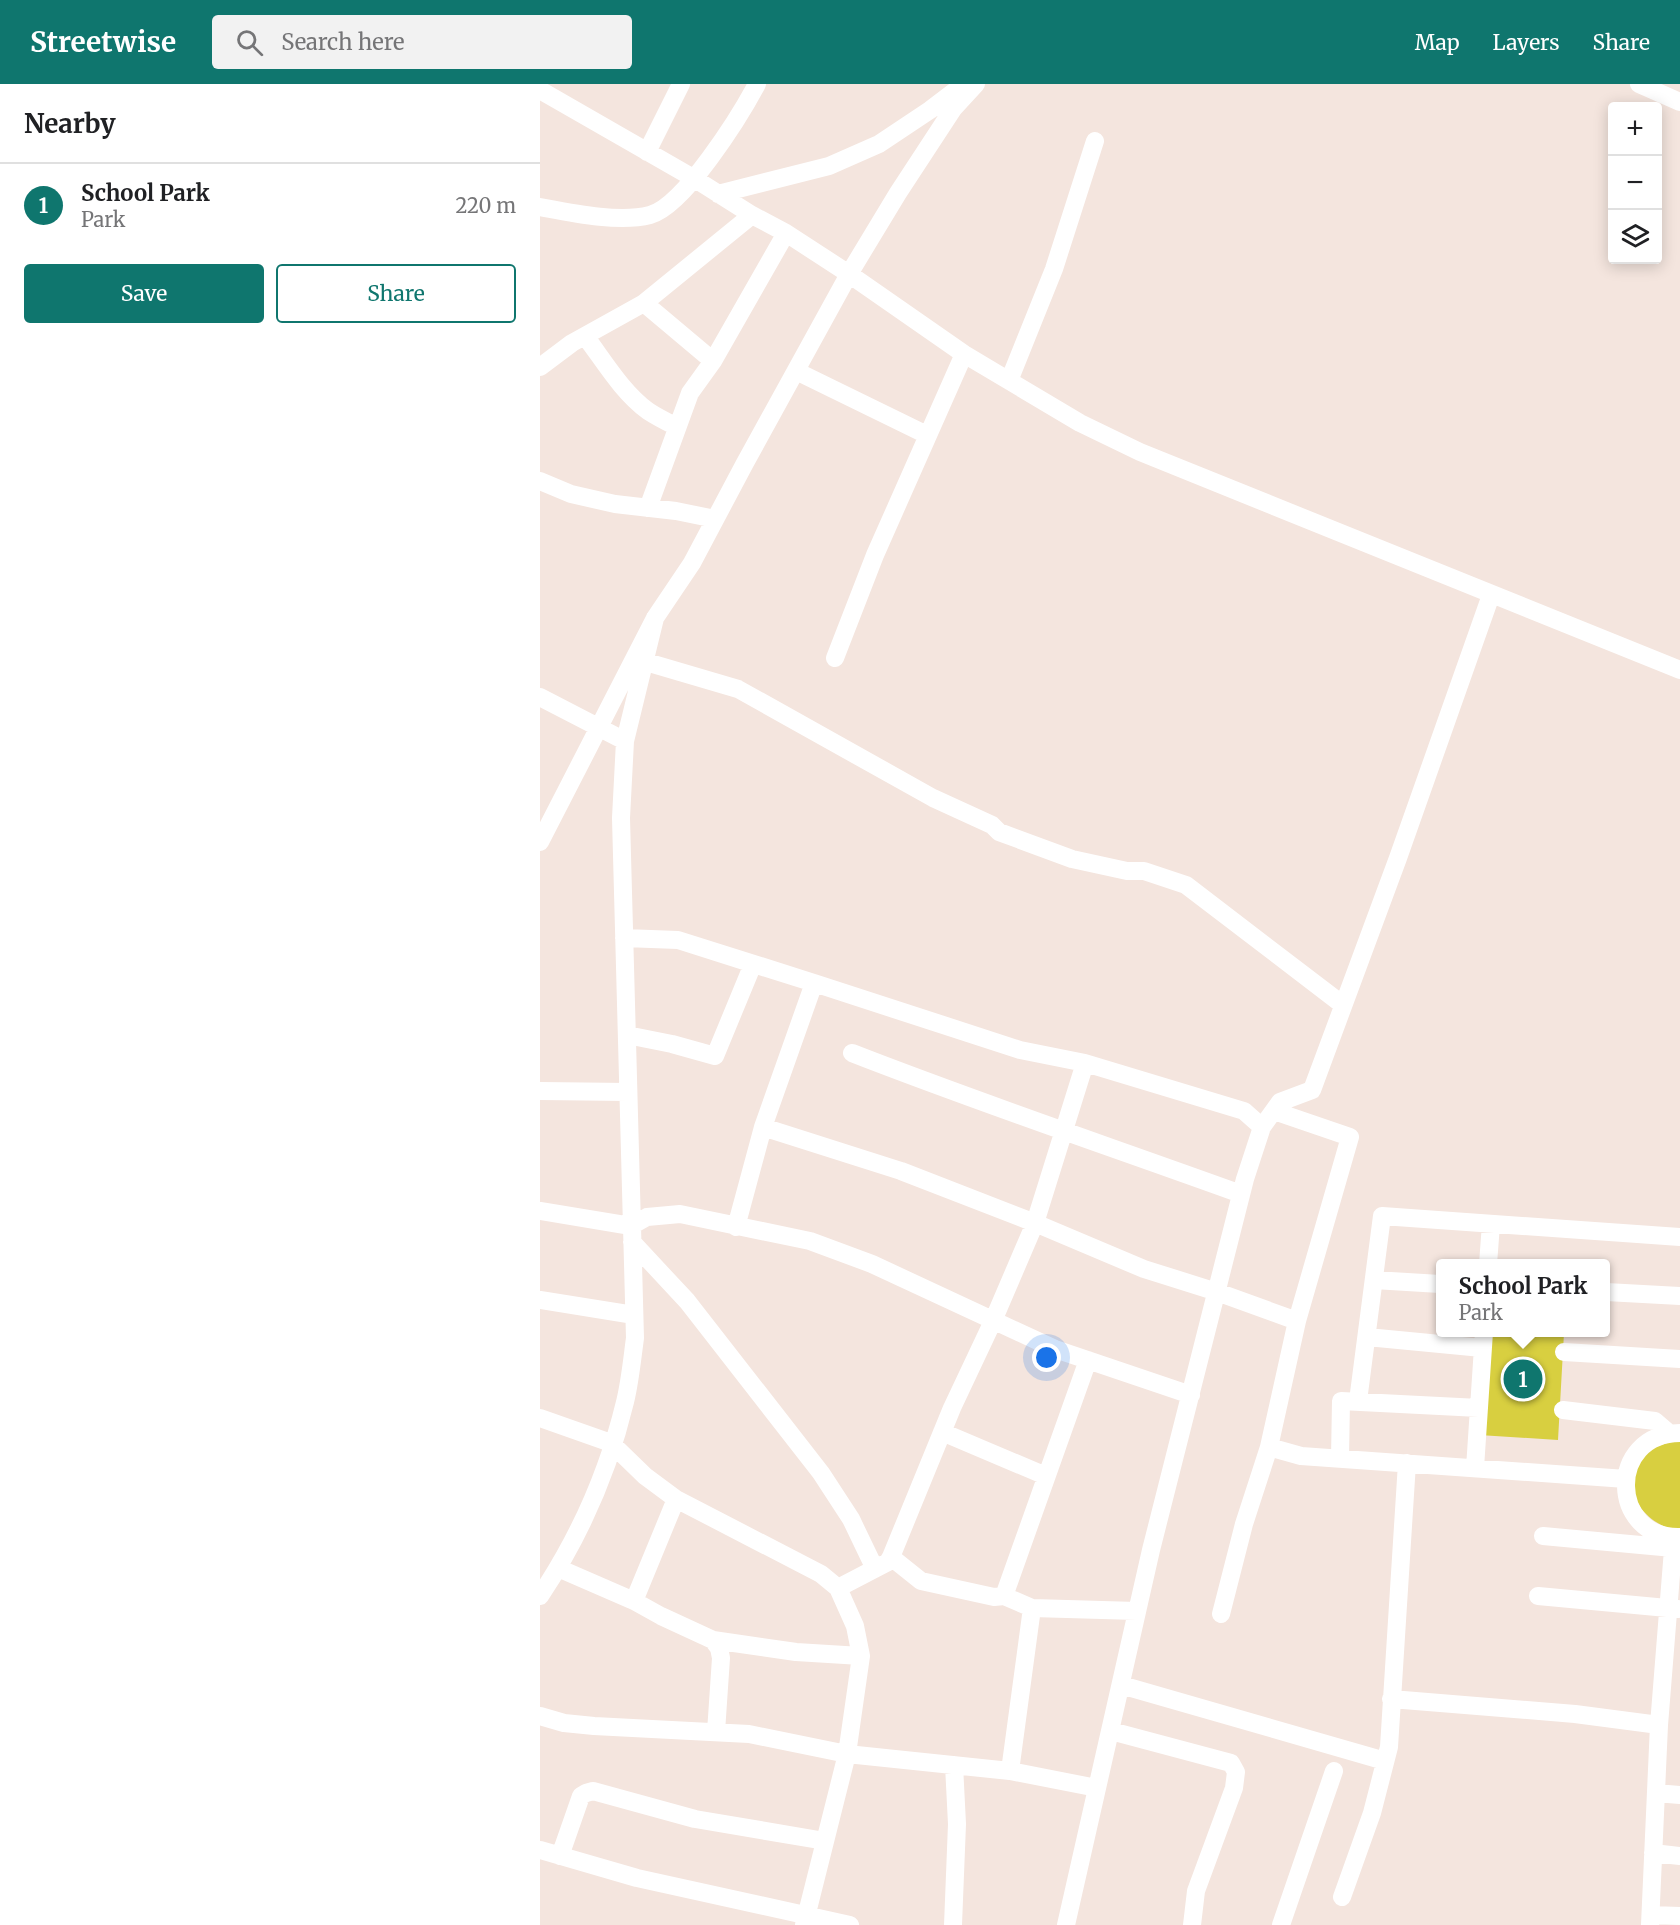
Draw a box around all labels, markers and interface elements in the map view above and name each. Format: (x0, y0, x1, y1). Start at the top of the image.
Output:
search box (212, 15, 632, 69)
text: Streetwise (30, 24, 176, 60)
icon: search (233, 26, 266, 59)
text: Search here (281, 28, 405, 56)
text: Map (1415, 29, 1460, 56)
text: Layers (1493, 29, 1560, 56)
text: Share (1593, 29, 1650, 56)
map controls (1608, 102, 1662, 264)
button: + (1608, 102, 1662, 156)
text: Nearby (24, 107, 116, 140)
button: − (1608, 156, 1662, 210)
text: School Park (81, 179, 210, 207)
text: 1 (39, 193, 48, 218)
text: 220 m (456, 193, 516, 218)
text: Park (81, 207, 125, 232)
button: layers (1608, 210, 1662, 264)
button: Save (24, 264, 264, 323)
button: Share (276, 264, 516, 323)
popup (1436, 1259, 1610, 1337)
text: School Park (1459, 1272, 1587, 1300)
text: Park (1459, 1300, 1503, 1325)
your location (1032, 1343, 1061, 1372)
pin: 1 (1504, 1356, 1542, 1402)

